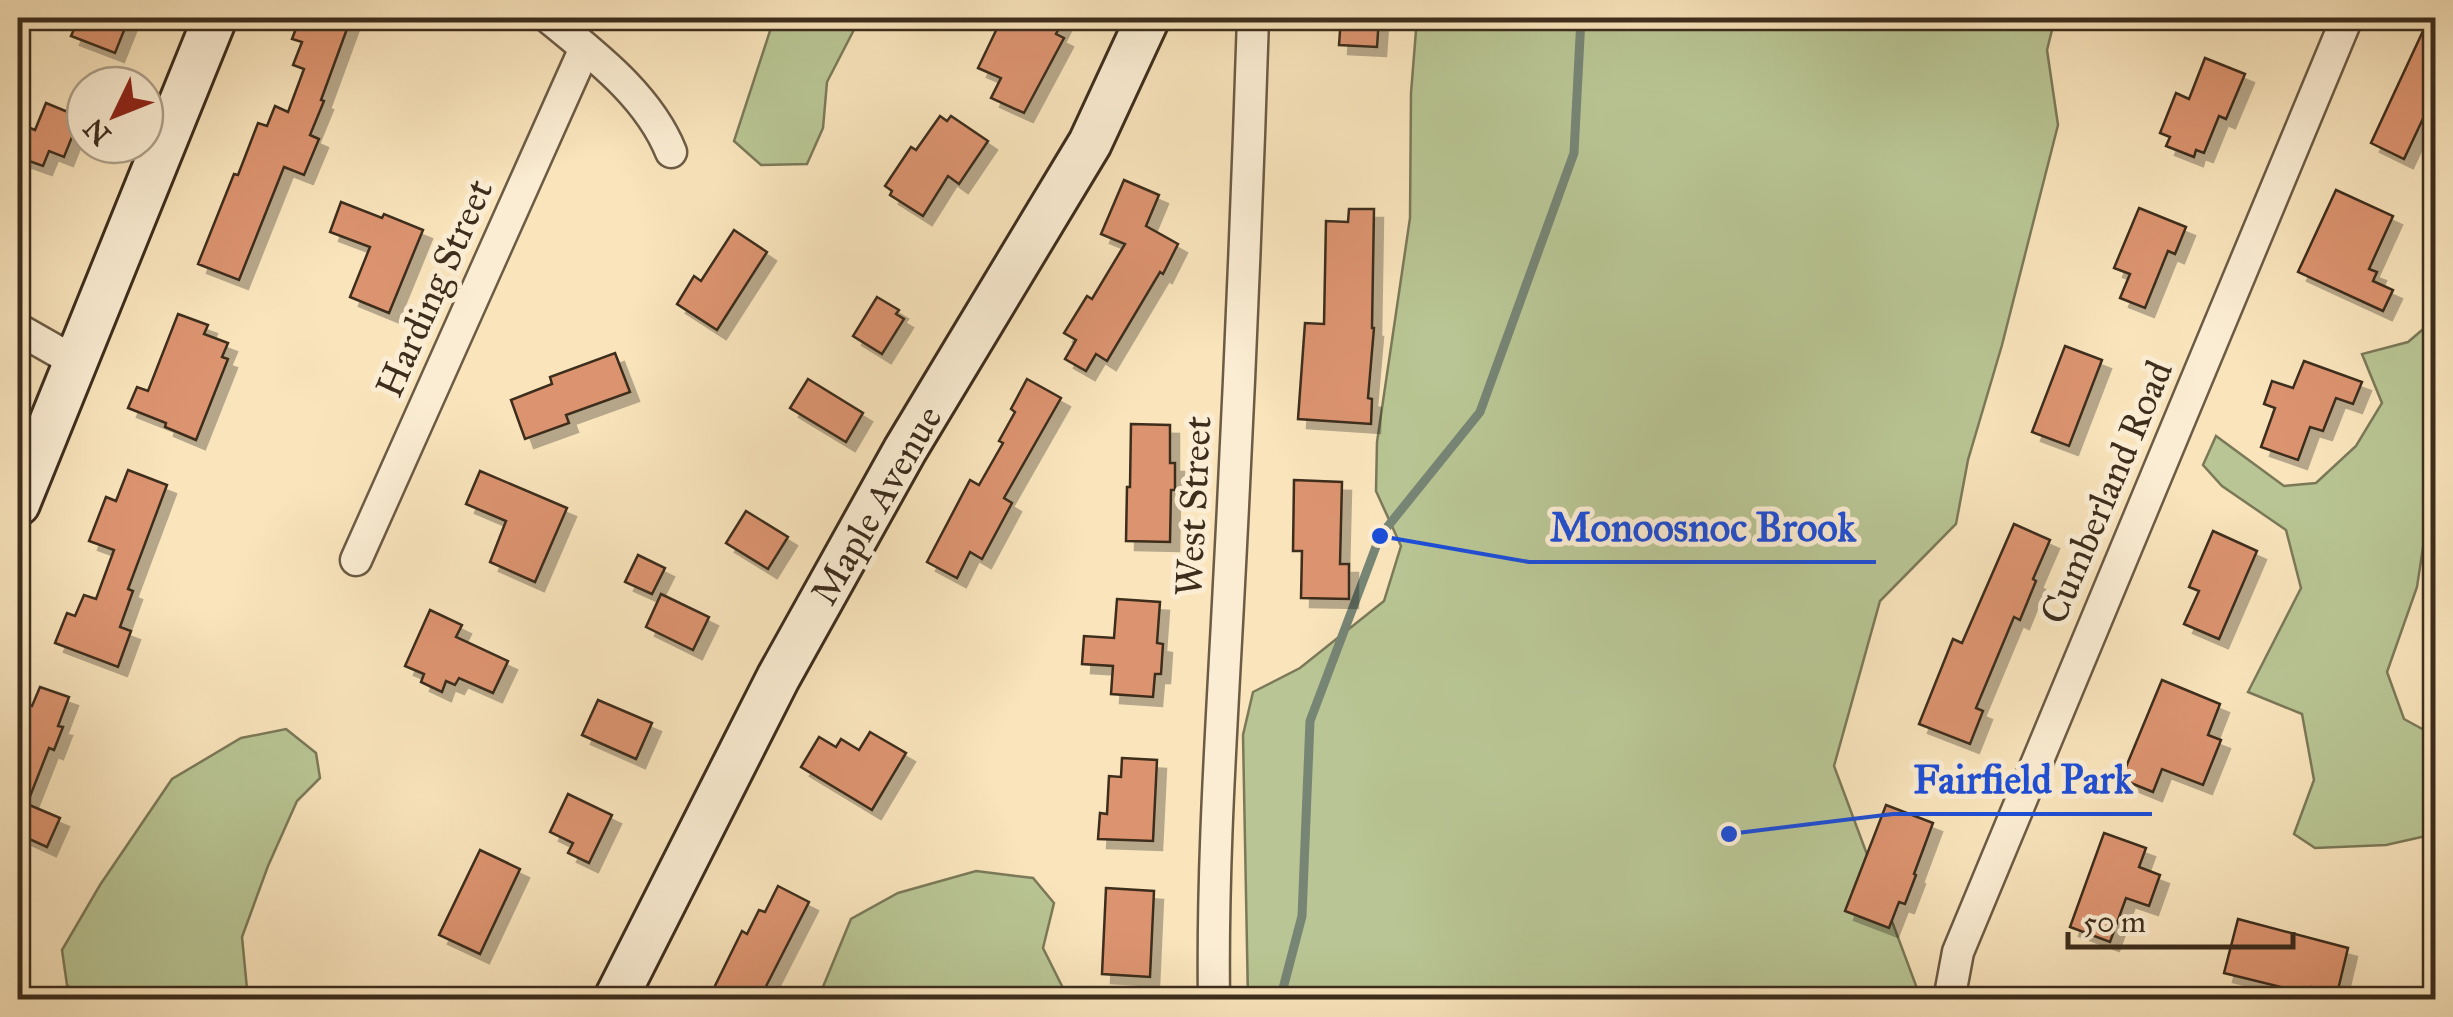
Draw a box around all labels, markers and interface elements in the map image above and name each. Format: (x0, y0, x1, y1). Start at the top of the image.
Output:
north arrow (65, 65, 165, 165)
text: N (76, 111, 118, 152)
street label: Harding Street (366, 172, 502, 404)
street label: Cumberland Road (2030, 354, 2182, 630)
street label: Maple Avenue (801, 397, 951, 613)
street label: West Street (1165, 415, 1221, 597)
callout: Monoosnoc Brook (1529, 492, 1876, 562)
text: Monoosnoc Brook (1550, 503, 1858, 552)
callout: Fairfield Park (1893, 744, 2152, 814)
text: Fairfield Park (1913, 755, 2134, 804)
scale bar (2068, 887, 2293, 949)
text: 50 m (2083, 904, 2146, 940)

